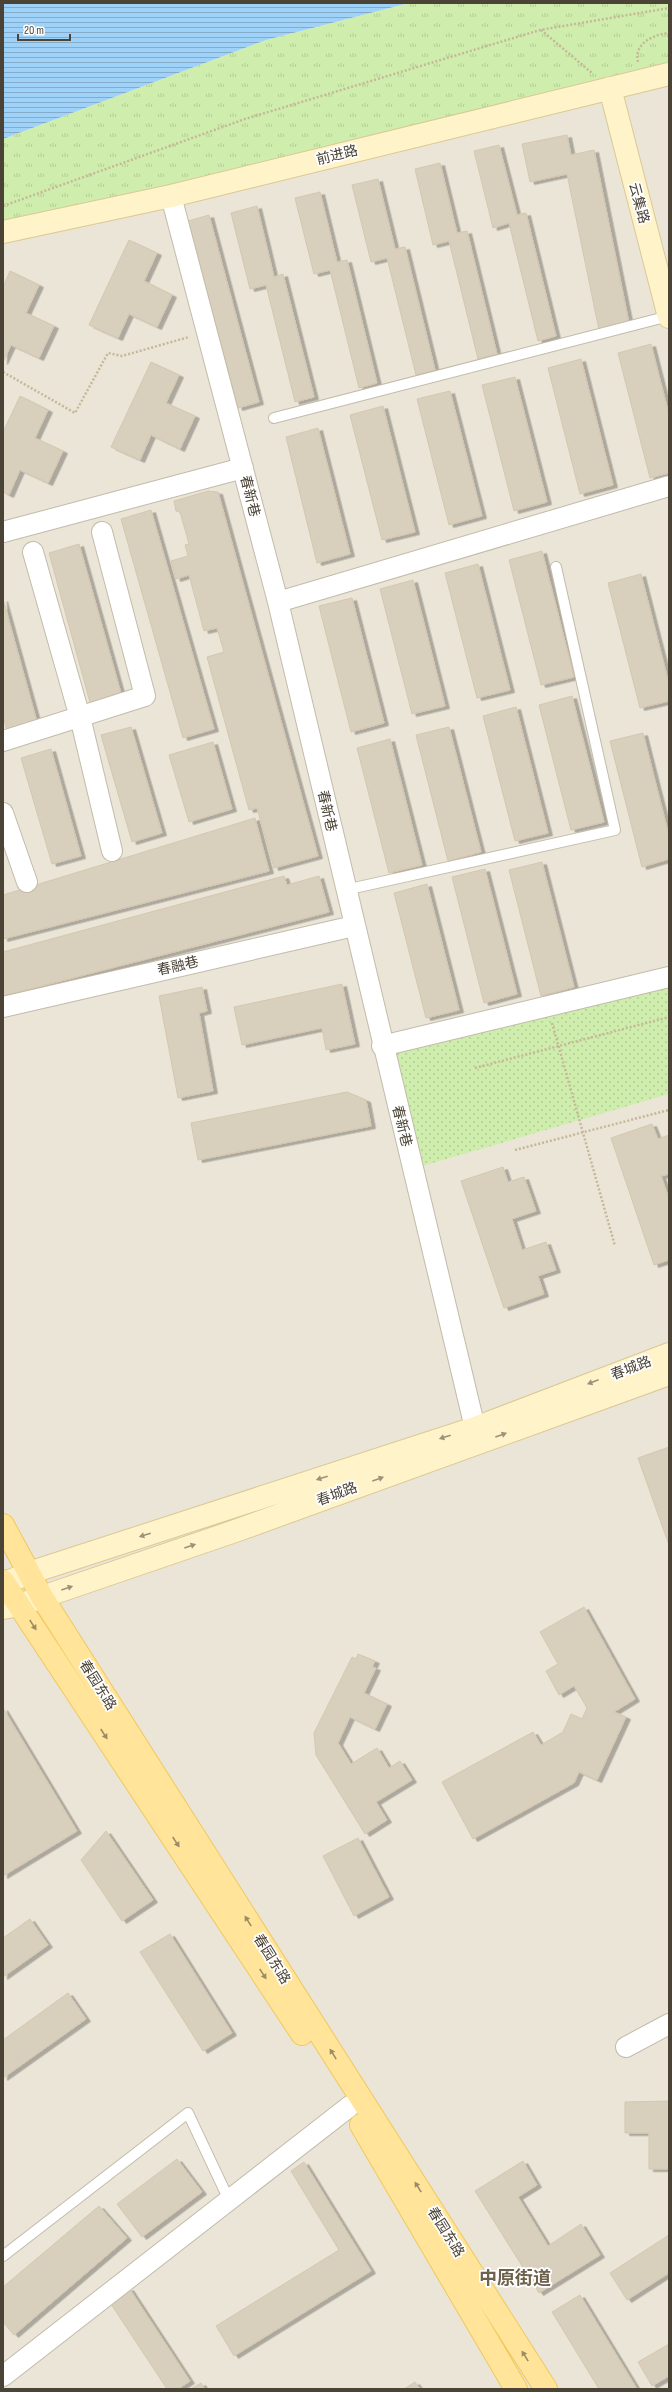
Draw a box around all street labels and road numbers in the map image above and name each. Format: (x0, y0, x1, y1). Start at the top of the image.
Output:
street label: 前进路 (315, 142, 359, 168)
street label: 云集路 (625, 181, 653, 225)
street label: 春新巷 (237, 474, 263, 518)
street label: 春新巷 (314, 789, 340, 833)
street label: 春融巷 (156, 953, 200, 979)
street label: 春新巷 (389, 1104, 415, 1148)
street label: 春城路 (608, 1353, 654, 1383)
street label: 春城路 (314, 1479, 360, 1509)
street label: 春园东路 (76, 1657, 120, 1713)
street label: 春园东路 (250, 1931, 294, 1987)
street label: 春园东路 (424, 2204, 468, 2260)

